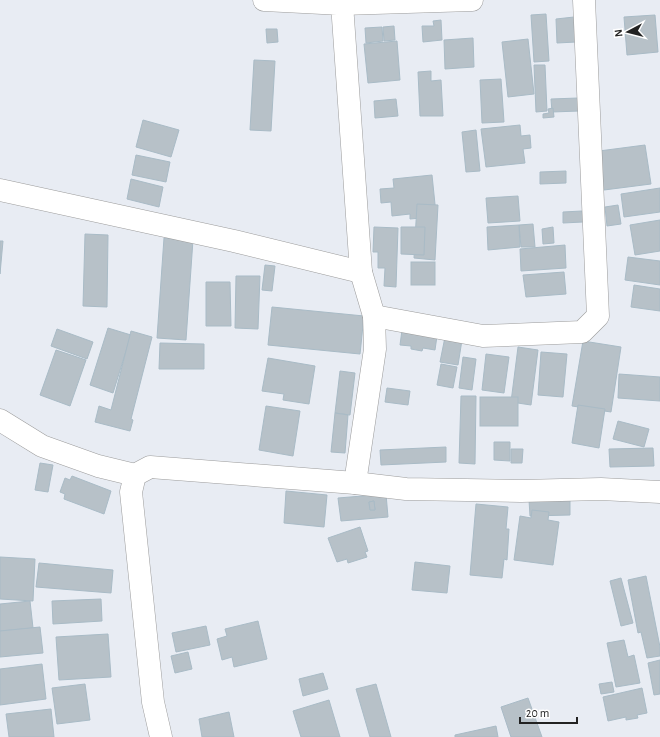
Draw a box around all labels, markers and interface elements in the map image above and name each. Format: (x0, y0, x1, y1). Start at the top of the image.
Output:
north arrow (608, 12, 648, 52)
text: N (613, 29, 624, 38)
scale bar (520, 699, 577, 725)
text: 20 m (526, 707, 549, 719)

